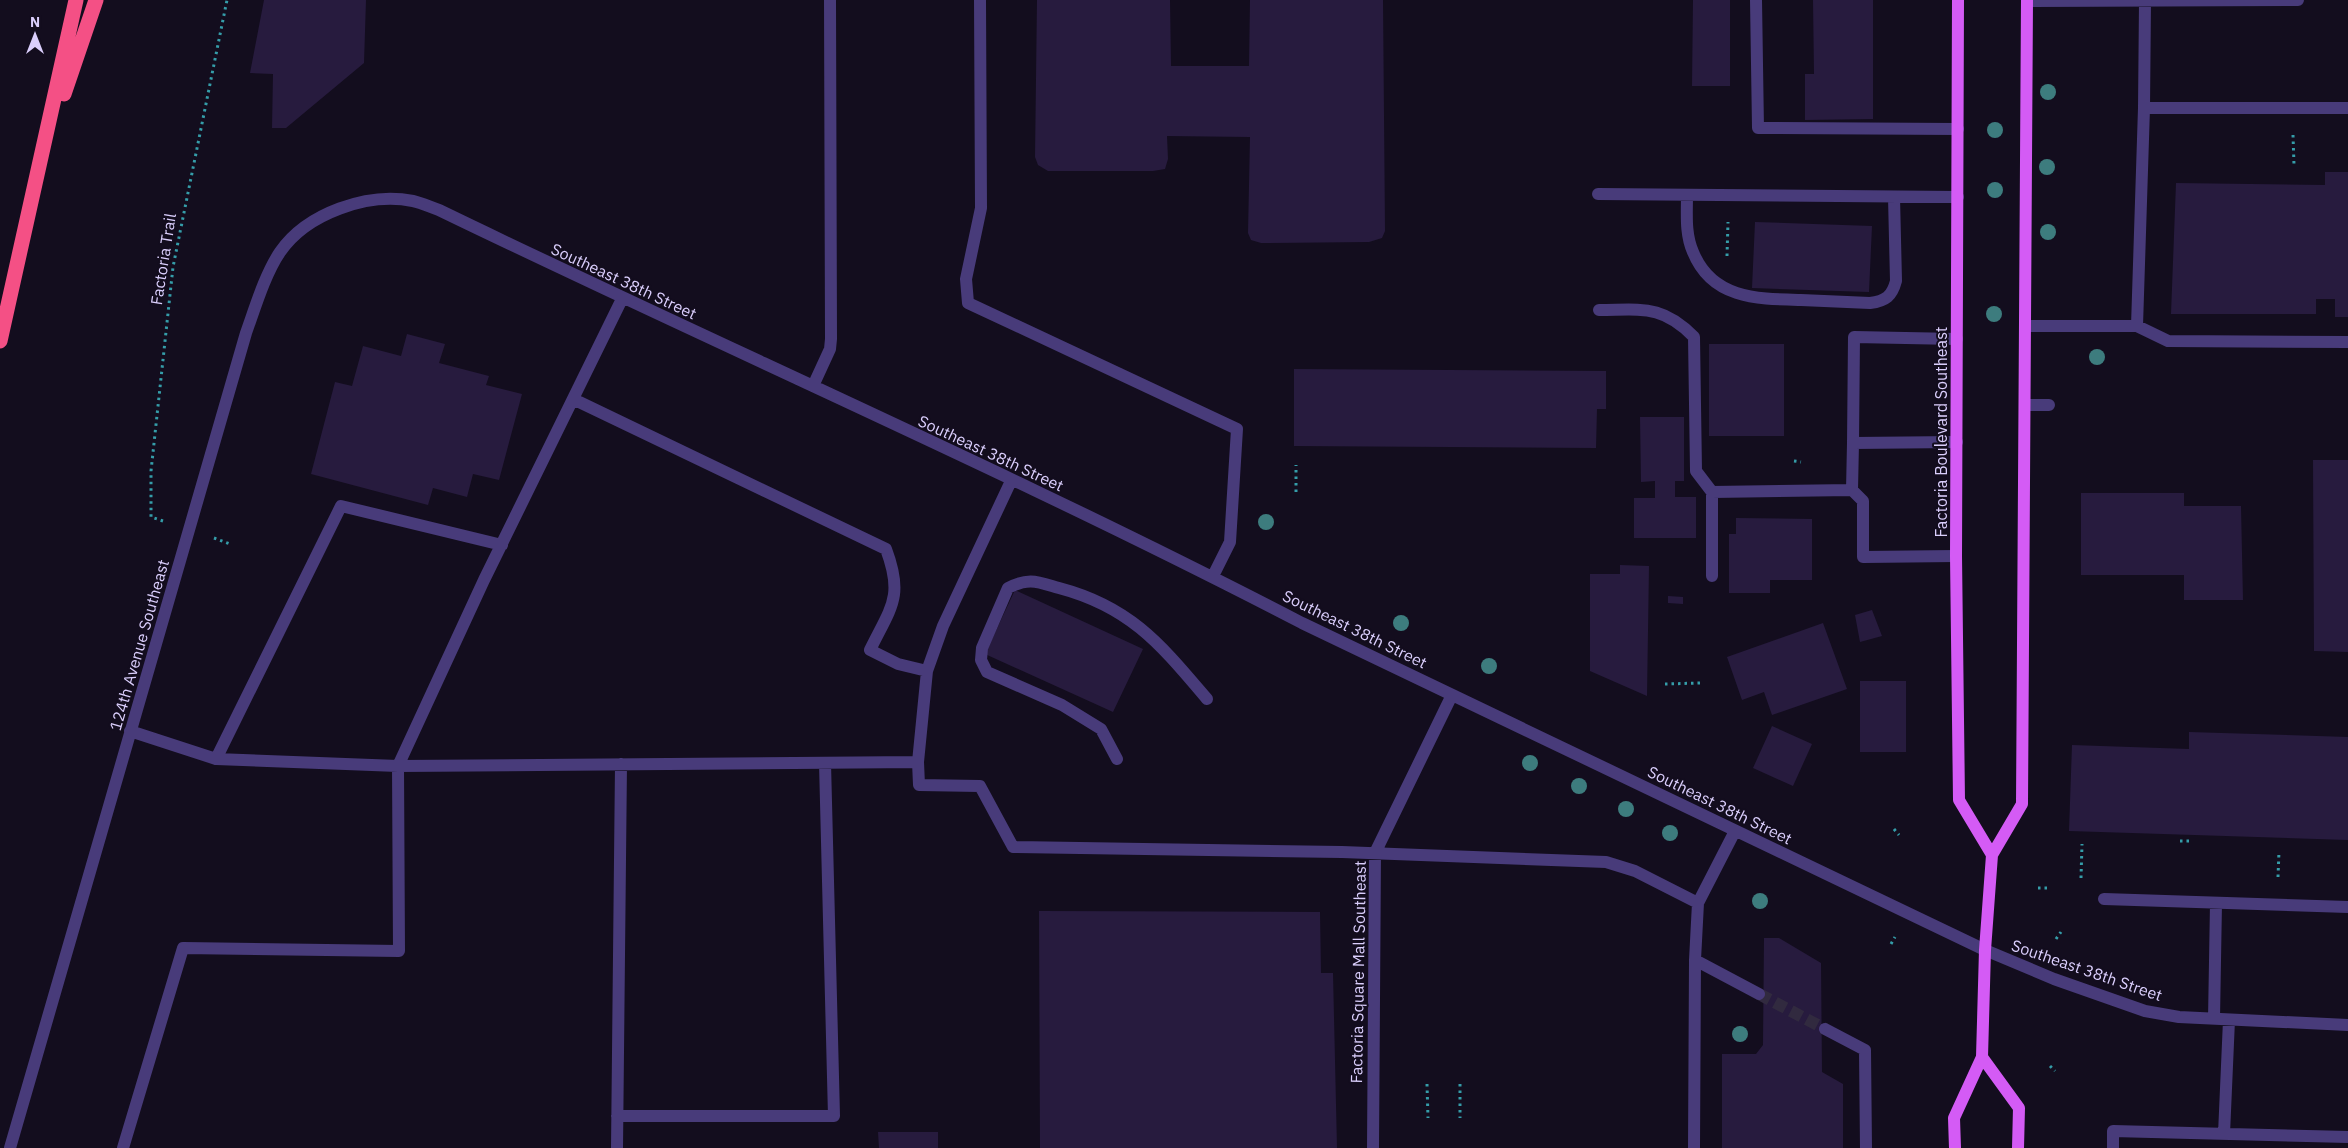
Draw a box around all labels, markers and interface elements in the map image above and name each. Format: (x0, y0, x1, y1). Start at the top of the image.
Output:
north arrow (10, 10, 60, 60)
text: N (30, 13, 40, 31)
street label: Factoria Trail (146, 212, 180, 306)
street label: Southeast 38th Street (548, 239, 700, 323)
street label: Factoria Boulevard Southeast (1931, 327, 1951, 537)
street label: Southeast 38th Street (915, 411, 1067, 495)
street label: 124th Avenue Southeast (105, 557, 173, 733)
street label: Southeast 38th Street (1280, 585, 1430, 673)
street label: Southeast 38th Street (1645, 761, 1795, 849)
street label: Factoria Square Mall Southeast (1346, 860, 1370, 1084)
street label: Southeast 38th Street (2009, 935, 2165, 1005)

